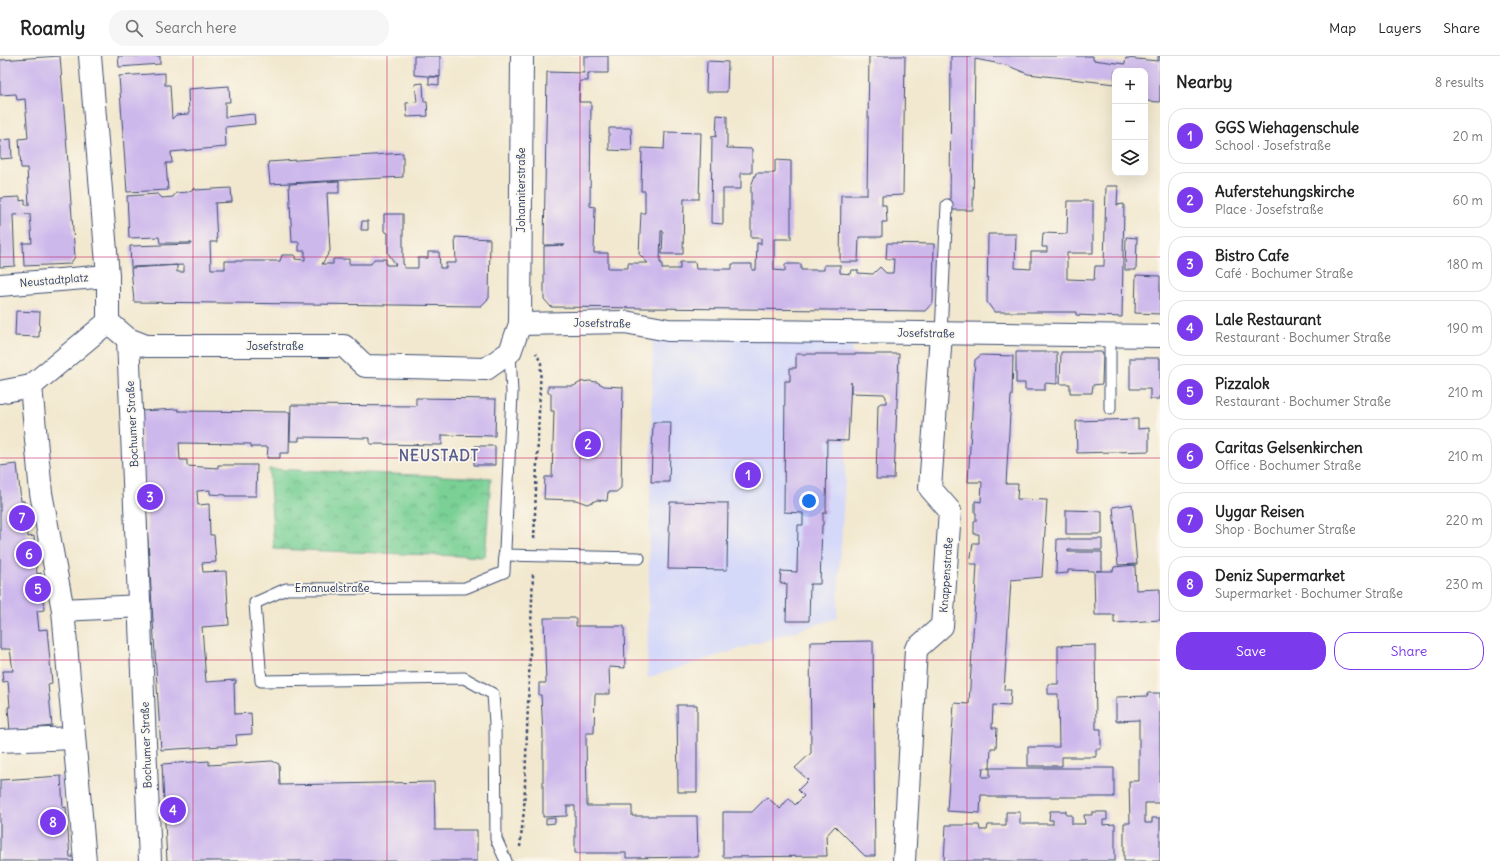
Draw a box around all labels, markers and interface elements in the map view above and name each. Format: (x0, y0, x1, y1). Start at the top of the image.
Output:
search box (109, 10, 389, 46)
text: Roamly (20, 16, 85, 40)
icon: search (123, 17, 145, 39)
text: Search here (155, 18, 237, 37)
text: Map (1329, 19, 1356, 37)
text: Layers (1378, 19, 1421, 37)
text: Share (1443, 19, 1480, 37)
map controls (1112, 68, 1148, 176)
button: + (1112, 68, 1148, 104)
text: Nearby (1176, 71, 1232, 93)
text: 8 results (1435, 74, 1484, 91)
button: − (1112, 104, 1148, 140)
text: GGS Wiehagenschule (1215, 118, 1359, 137)
text: 1 (1187, 128, 1193, 145)
text: 20 m (1453, 128, 1483, 145)
text: School · Josefstraße (1215, 137, 1331, 154)
button: layers (1112, 140, 1148, 176)
street label: Johanniterstraße (514, 148, 528, 232)
text: Auferstehungskirche (1215, 182, 1355, 201)
text: 2 (1186, 192, 1194, 209)
text: 60 m (1452, 192, 1483, 209)
text: Place · Josefstraße (1215, 201, 1324, 218)
text: Bistro Cafe (1215, 246, 1289, 265)
text: 3 (1186, 256, 1194, 273)
text: 180 m (1447, 256, 1483, 273)
text: Café · Bochumer Straße (1215, 265, 1353, 282)
street label: Neustadtplatz (19, 270, 89, 290)
text: Lale Restaurant (1215, 310, 1321, 329)
street label: Josefstraße (573, 315, 631, 331)
text: 4 (1186, 320, 1194, 337)
text: 190 m (1447, 320, 1483, 337)
street label: Josefstraße (897, 325, 955, 341)
text: Restaurant · Bochumer Straße (1215, 329, 1391, 346)
street label: Josefstraße (246, 339, 304, 353)
text: Pizzalok (1215, 374, 1270, 393)
street label: Bochumer Straße (123, 380, 141, 468)
text: 5 (1186, 384, 1194, 401)
text: 210 m (1448, 384, 1483, 401)
text: Restaurant · Bochumer Straße (1215, 393, 1391, 410)
pin: 2 (575, 429, 601, 459)
text: Caritas Gelsenkirchen (1215, 438, 1363, 457)
district label: NEUSTADT (399, 446, 479, 465)
text: 6 (1186, 448, 1194, 465)
text: 210 m (1448, 448, 1483, 465)
text: Office · Bochumer Straße (1215, 457, 1361, 474)
pin: 1 (735, 460, 761, 490)
pin: 3 (137, 482, 163, 512)
your location (799, 491, 819, 511)
text: Uygar Reisen (1215, 502, 1305, 521)
pin: 7 (9, 503, 35, 533)
text: 7 (1187, 512, 1193, 529)
text: 220 m (1446, 512, 1483, 529)
text: Shop · Bochumer Straße (1215, 521, 1356, 538)
street label: Knappenstraße (936, 537, 956, 613)
pin: 6 (16, 539, 42, 569)
text: Deniz Supermarket (1215, 566, 1345, 585)
pin: 5 (25, 574, 51, 604)
text: 8 (1186, 576, 1194, 593)
text: 230 m (1445, 576, 1483, 593)
street label: Emanuelstraße (295, 581, 369, 595)
text: Supermarket · Bochumer Straße (1215, 585, 1403, 602)
button: Save (1176, 632, 1326, 670)
button: Share (1334, 632, 1484, 670)
street label: Bochumer Straße (137, 701, 155, 789)
pin: 4 (160, 795, 186, 825)
pin: 8 (40, 807, 66, 837)

